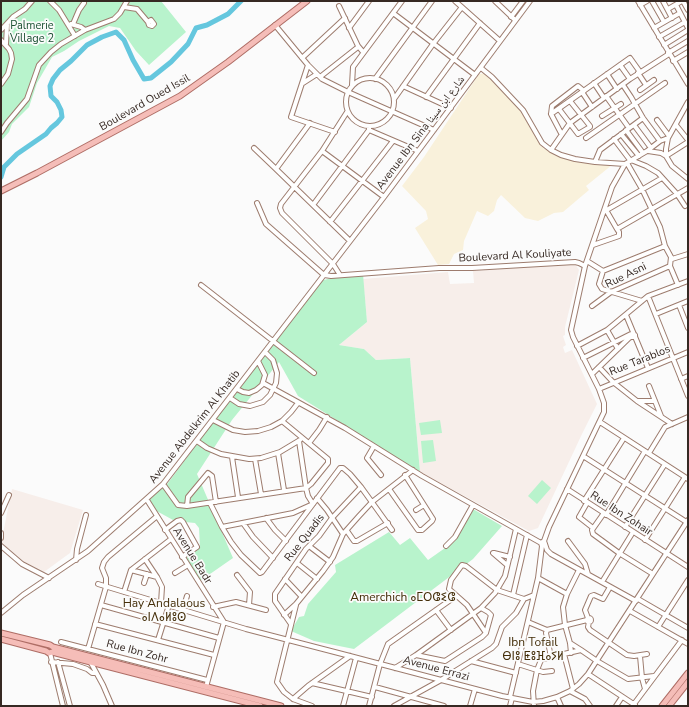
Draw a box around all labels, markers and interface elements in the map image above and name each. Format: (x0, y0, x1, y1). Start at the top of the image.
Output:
park label: Palmerie Village 2 (10, 19, 54, 45)
street label: Boulevard Oued Issil (97, 72, 193, 134)
street label: Avenue Ibn Sina شارع ابن سينا (374, 74, 468, 192)
street label: Boulevard Al Kouliyate (458, 246, 572, 266)
street label: Rue Asni (603, 260, 649, 292)
street label: Rue Tarablos (608, 343, 672, 379)
street label: Avenue Abdelkrim Al Khatib (147, 368, 243, 486)
street label: Rue Ibn Zohair (587, 489, 655, 539)
street label: Rue Quadis (282, 512, 328, 564)
street label: Avenue Badr (169, 525, 215, 587)
district label: Amerchich ⴰⵎⵔⵛⵉⵛ (350, 591, 456, 605)
district label: Hay Andalaous ⴰⵏⴷⴰⵍⵓⵙ (116, 597, 212, 625)
district label: Ibn Tofail ⴱⵏⵓ ⵟⵓⴼⴰⵢⵍ (502, 636, 564, 664)
street label: Rue Ibn Zohr (105, 637, 169, 667)
street label: Avenue Errazi (401, 654, 471, 684)

